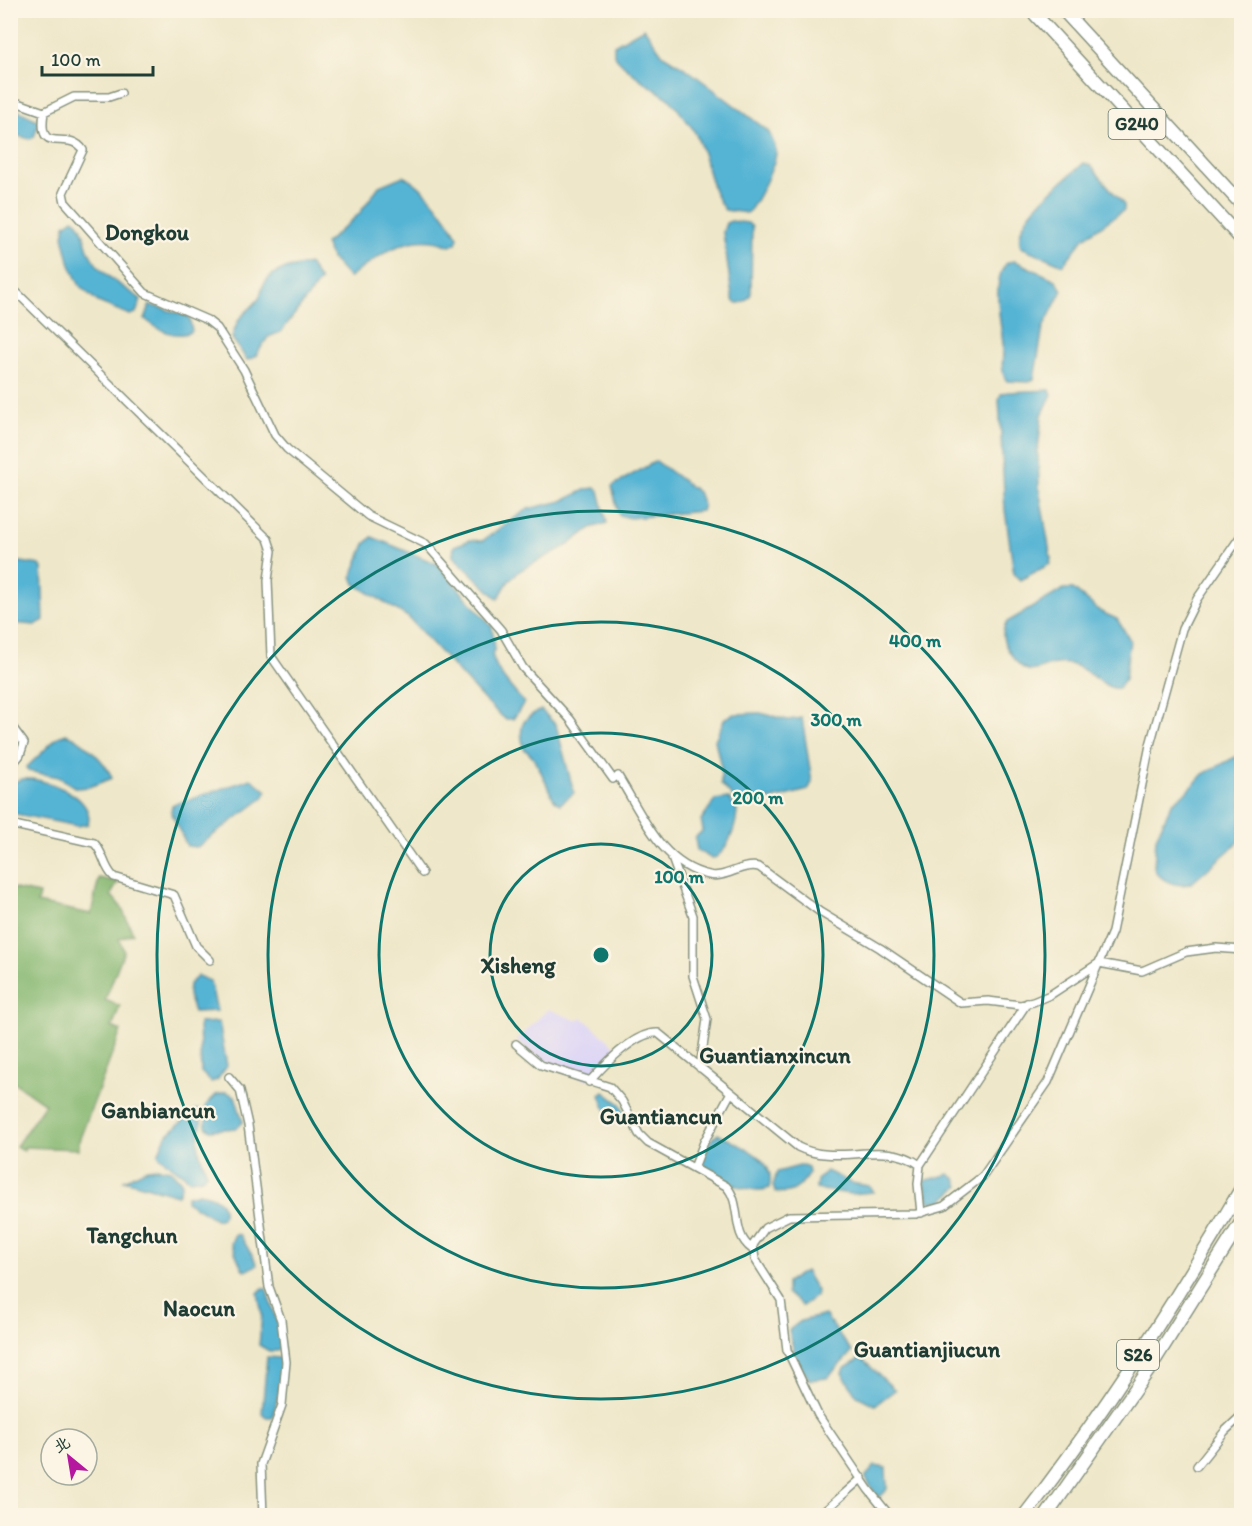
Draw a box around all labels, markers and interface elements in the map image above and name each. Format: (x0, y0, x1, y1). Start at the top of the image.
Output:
scale bar (42, 39, 153, 77)
text: 100 m (51, 49, 101, 71)
road number: G240 (1108, 109, 1166, 139)
district label: Dongkou (105, 219, 190, 246)
text: 400 m (889, 630, 942, 652)
text: 300 m (810, 709, 862, 731)
text: 200 m (733, 787, 784, 809)
text: 100 m (654, 866, 705, 888)
centre of rings (591, 945, 611, 965)
district label: Xisheng (481, 952, 556, 979)
district label: Guantianxincun (699, 1042, 851, 1069)
district label: Ganbiancun (101, 1097, 215, 1124)
district label: Guantiancun (600, 1103, 722, 1130)
district label: Tangchun (85, 1222, 178, 1249)
district label: Naocun (163, 1295, 235, 1322)
district label: Guantianjiucun (854, 1336, 1001, 1363)
road number: S26 (1117, 1340, 1159, 1370)
north arrow (39, 1427, 99, 1487)
text: 北 (50, 1432, 73, 1457)

